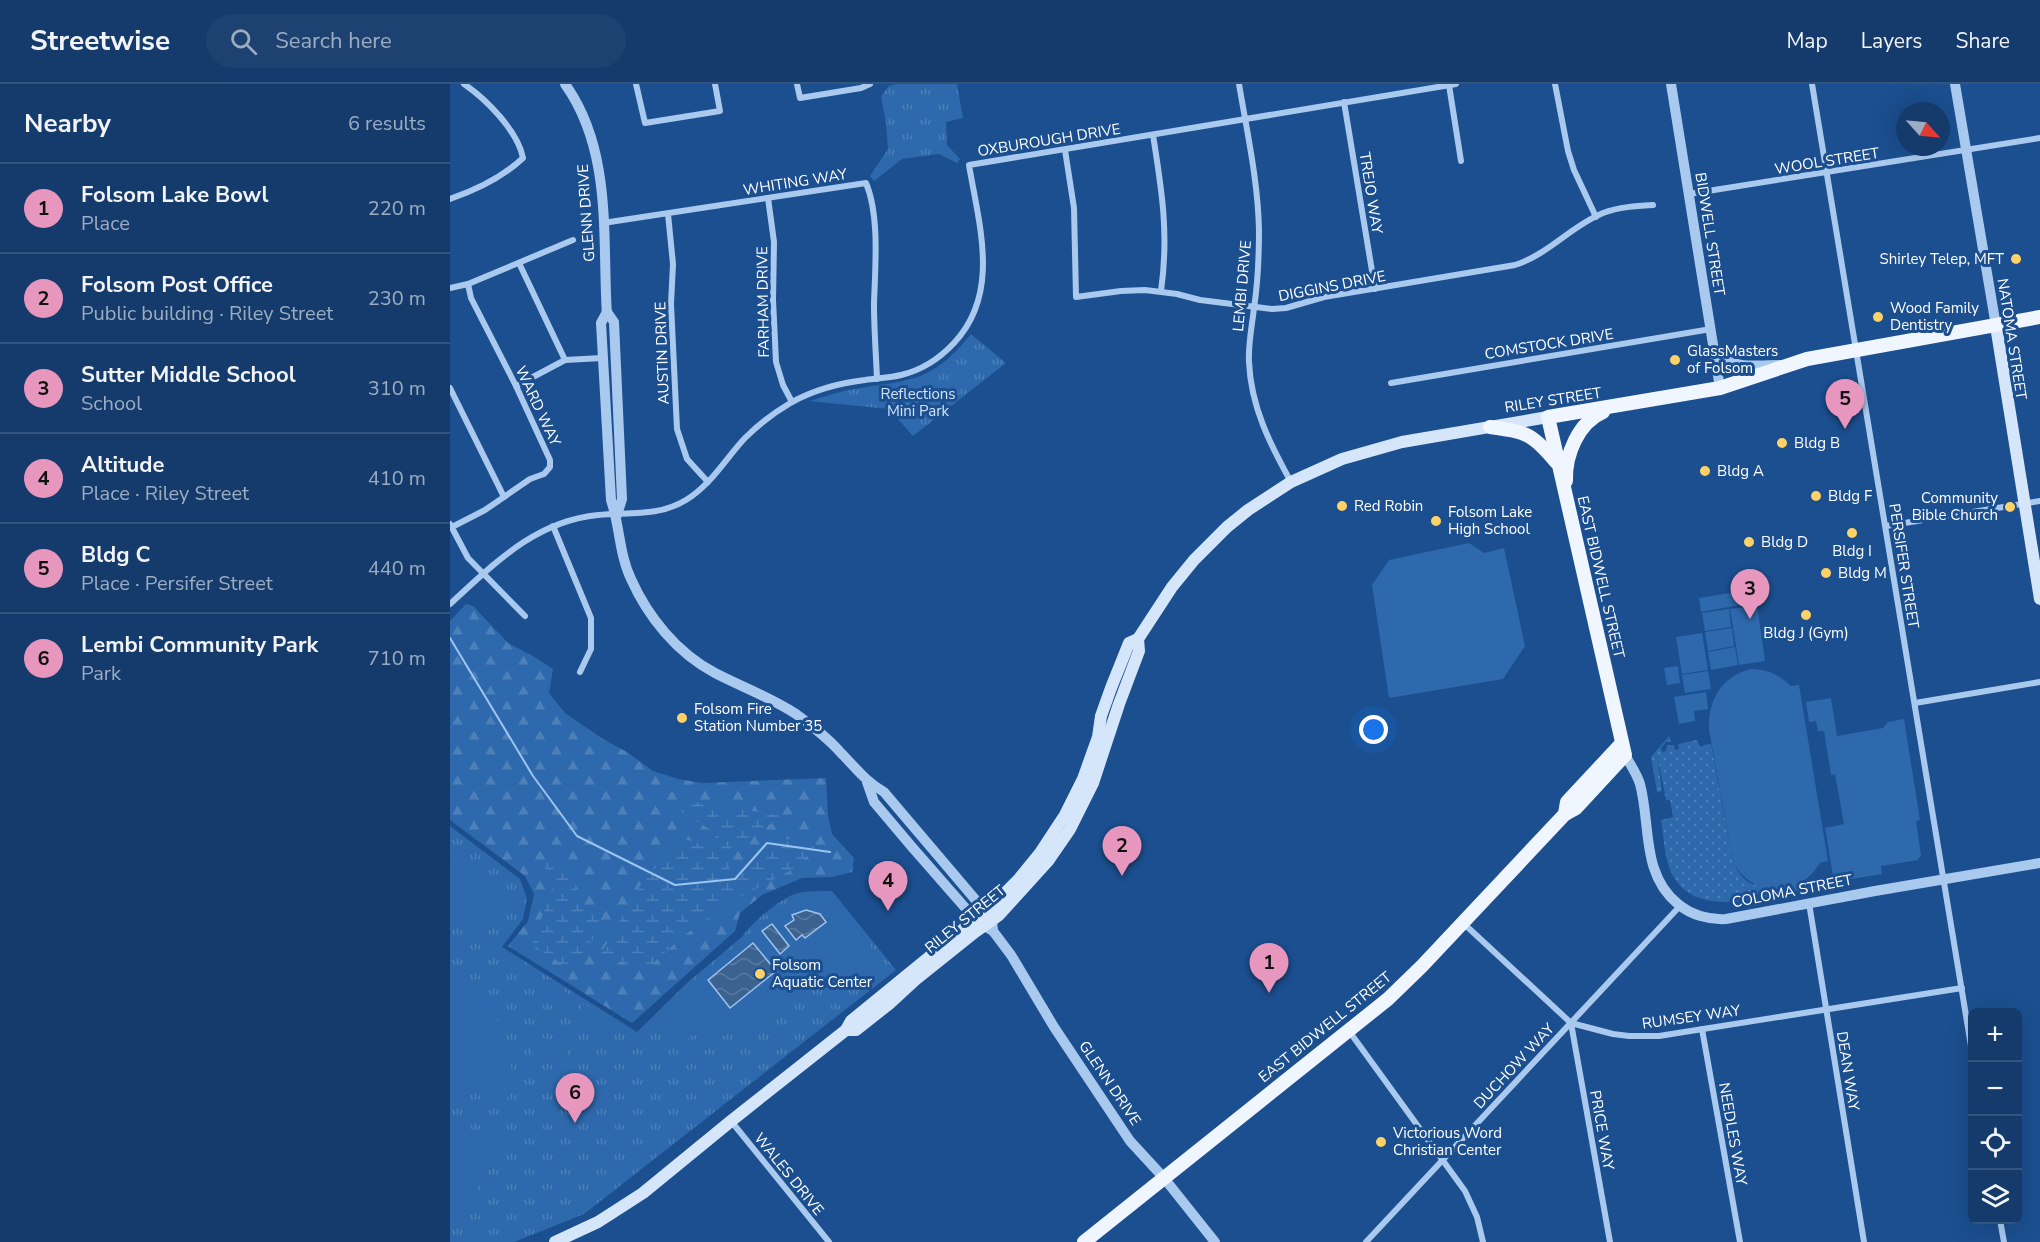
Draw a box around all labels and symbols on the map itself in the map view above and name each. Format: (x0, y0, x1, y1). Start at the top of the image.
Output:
north arrow (1896, 102, 1950, 156)
street label: OXBUROUGH DRIVE (976, 119, 1122, 161)
street label: WOOL STREET (1773, 143, 1881, 179)
street label: TREJO WAY (1355, 151, 1388, 236)
street label: GLENN DRIVE (573, 163, 599, 263)
street label: WHITING WAY (742, 164, 849, 200)
street label: BIDWELL STREET (1690, 171, 1730, 297)
street label: LEMBI DRIVE (1228, 239, 1256, 333)
street label: FARHAM DRIVE (752, 246, 774, 358)
place label: Shirley Telep, MFT (1880, 249, 2004, 269)
marker: Shirley Telep, MFT (2009, 252, 2023, 266)
street label: DIGGINS DRIVE (1277, 266, 1387, 306)
street label: NATOMA STREET (1993, 277, 2031, 401)
place label: Wood Family Dentistry (1890, 298, 1979, 335)
street label: AUSTIN DRIVE (650, 301, 674, 405)
marker: Wood Family Dentistry (1871, 310, 1885, 324)
street label: COMSTOCK DRIVE (1483, 324, 1615, 364)
place label: GlassMasters of Folsom (1687, 341, 1778, 378)
marker: GlassMasters of Folsom (1668, 353, 1682, 367)
street label: WARD WAY (511, 363, 566, 450)
pin: 5 (1826, 380, 1864, 429)
street label: RILEY STREET (1503, 382, 1603, 418)
park label: Reflections Mini Park (881, 384, 955, 421)
place label: Bldg B (1794, 433, 1840, 453)
marker: Bldg B (1775, 436, 1789, 450)
place label: Bldg A (1717, 461, 1764, 481)
marker: Bldg A (1698, 464, 1712, 478)
place label: Bldg F (1828, 486, 1872, 506)
place label: Community Bible Church (1912, 488, 1998, 525)
marker: Bldg F (1809, 489, 1823, 503)
street label: EAST BIDWELL STREET (1573, 494, 1629, 660)
place label: Red Robin (1354, 496, 1423, 516)
marker: Red Robin (1335, 499, 1349, 513)
marker: Community Bible Church (2003, 500, 2017, 514)
place label: Folsom Lake High School (1448, 502, 1532, 539)
street label: PERSIFER STREET (1884, 502, 1924, 630)
marker: Folsom Lake High School (1429, 514, 1443, 528)
marker: Bldg I (1845, 526, 1859, 540)
place label: Bldg D (1761, 532, 1808, 552)
marker: Bldg D (1742, 535, 1756, 549)
place label: Bldg I (1832, 541, 1872, 561)
place label: Bldg M (1838, 563, 1887, 583)
marker: Bldg M (1819, 566, 1833, 580)
pin: 3 (1730, 570, 1770, 619)
marker: Bldg J (Gym) (1799, 608, 1813, 622)
place label: Bldg J (Gym) (1763, 623, 1849, 643)
place label: Folsom Fire Station Number 35 (694, 699, 822, 736)
marker: Folsom Fire Station Number 35 (675, 711, 689, 725)
your location (1359, 715, 1388, 744)
pin: 2 (1102, 826, 1142, 876)
pin: 4 (868, 862, 908, 911)
street label: COLOMA STREET (1730, 870, 1854, 912)
street label: RILEY STREET (921, 880, 1009, 958)
pin: 1 (1250, 944, 1288, 993)
place label: Folsom Aquatic Center (772, 955, 873, 992)
marker: Folsom Aquatic Center (753, 967, 767, 981)
street label: EAST BIDWELL STREET (1254, 967, 1396, 1087)
street label: RUMSEY WAY (1641, 1000, 1742, 1034)
street label: DUCHOW WAY (1469, 1018, 1559, 1113)
street label: DEAN WAY (1832, 1030, 1864, 1113)
street label: GLENN DRIVE (1074, 1037, 1146, 1129)
pin: 6 (556, 1074, 594, 1123)
street label: NEEDLES WAY (1714, 1081, 1752, 1188)
street label: PRICE WAY (1585, 1089, 1619, 1172)
place label: Victorious Word Christian Center (1392, 1123, 1502, 1160)
street label: WALES DRIVE (750, 1129, 828, 1219)
marker: Victorious Word Christian Center (1374, 1135, 1388, 1149)

